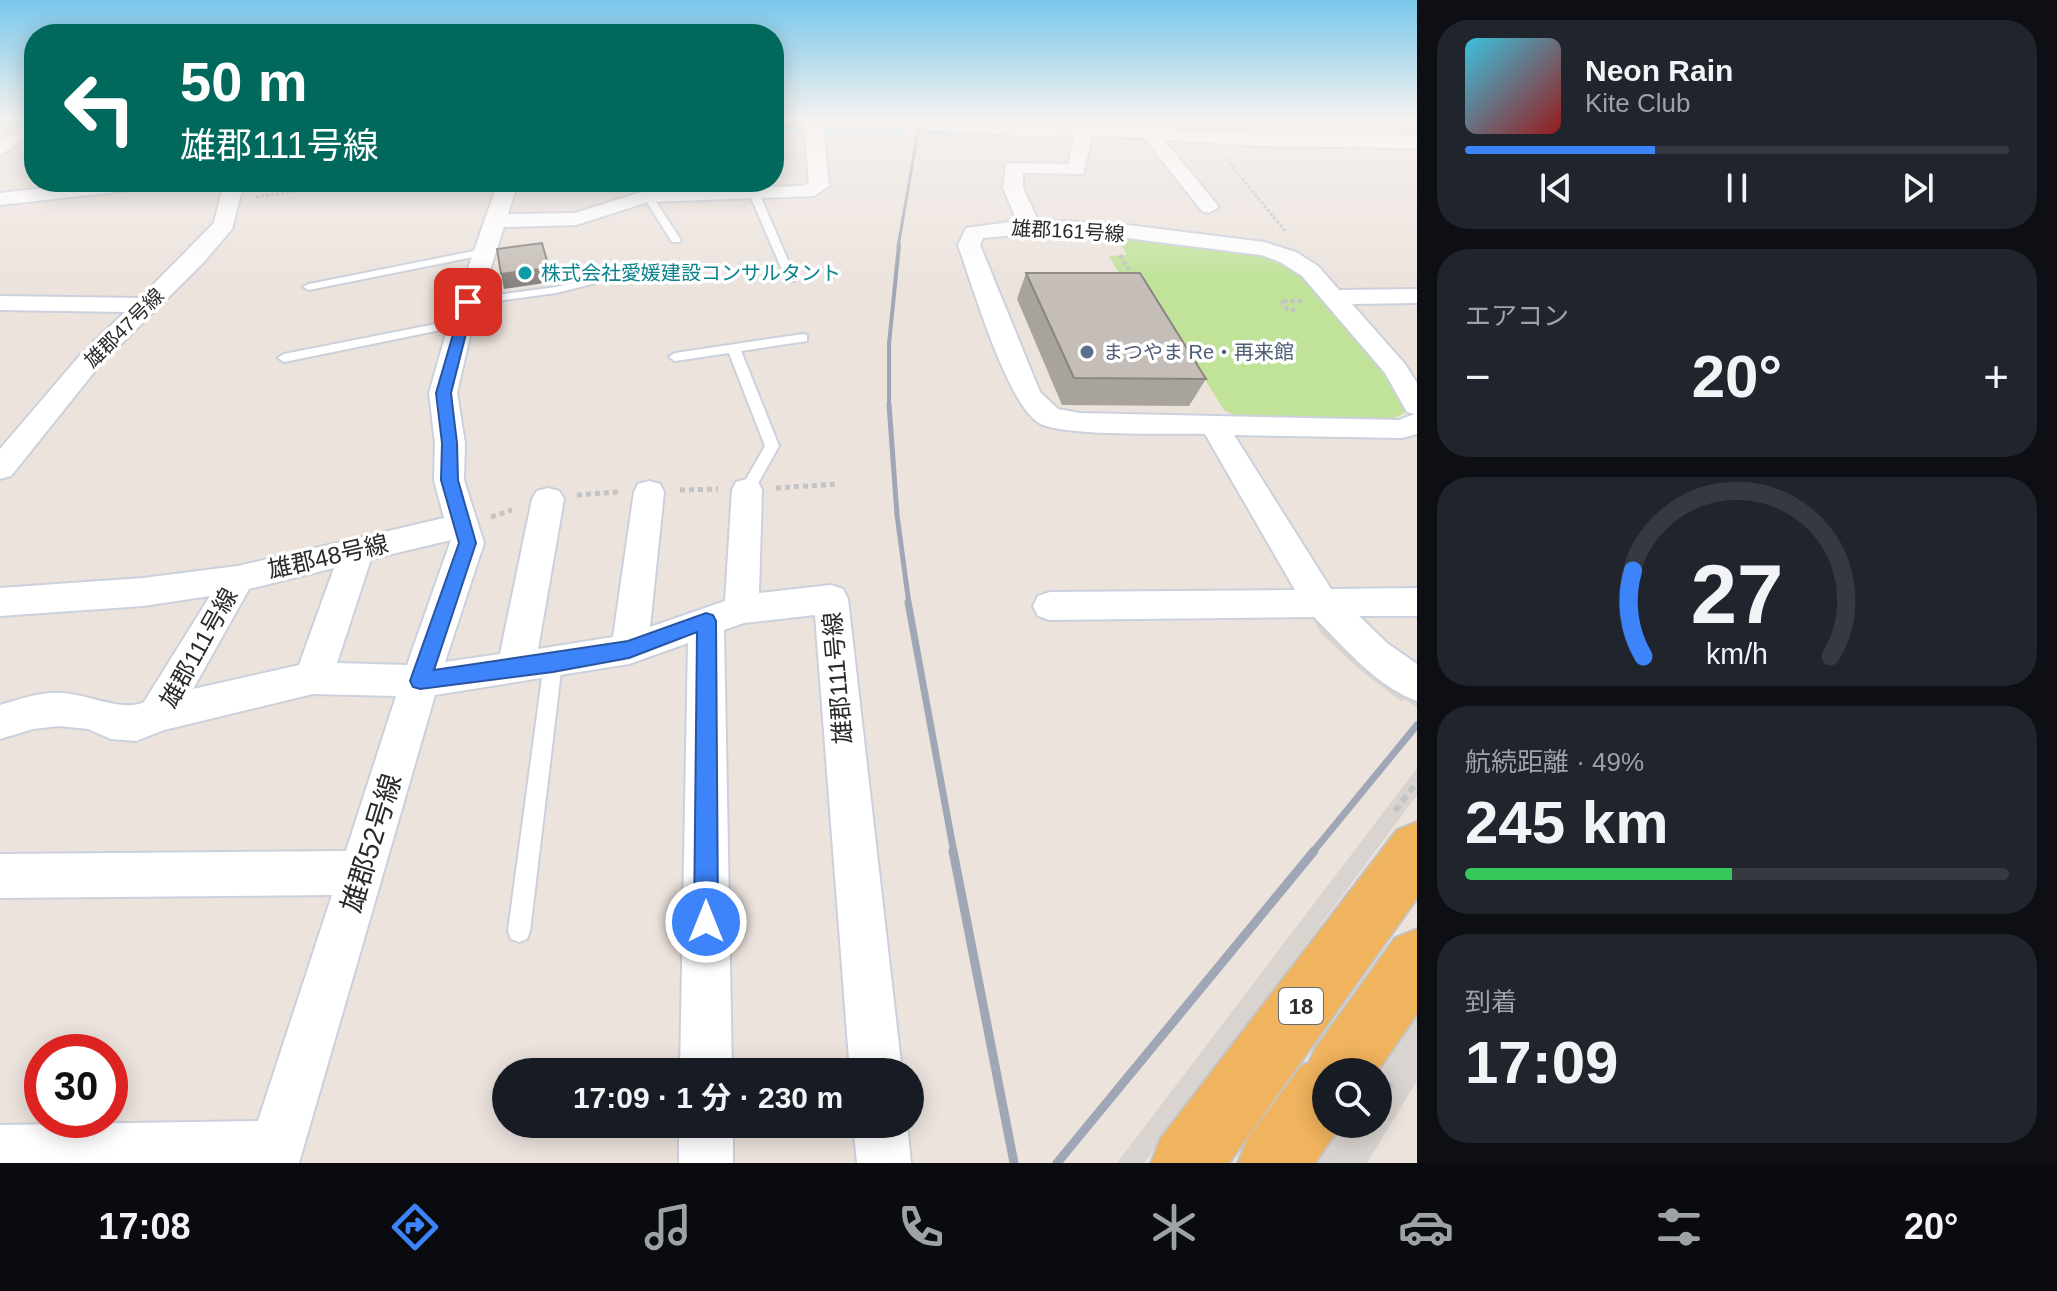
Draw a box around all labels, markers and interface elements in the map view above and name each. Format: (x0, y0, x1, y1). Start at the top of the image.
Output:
text: 50 m (180, 50, 308, 113)
text: Neon Rain (1585, 54, 1733, 87)
icon: left (48, 56, 152, 160)
text: Kite Club (1585, 88, 1691, 118)
text: 雄郡111号線 (180, 125, 379, 166)
icon: previous (1534, 166, 1578, 210)
icon: pause (1715, 166, 1759, 210)
icon: next (1896, 166, 1940, 210)
street label: 雄郡161号線 (1011, 217, 1125, 245)
place label: 株式会社愛媛建設コンサルタント (541, 262, 841, 284)
marker: 株式会社愛媛建設コンサルタント (516, 264, 534, 282)
pin (434, 268, 502, 336)
icon: arrive (446, 280, 490, 324)
street label: 雄郡47号線 (80, 284, 168, 372)
text: エアコン (1465, 301, 1569, 331)
place label: まつやま Re・再来館 (1103, 341, 1294, 363)
marker: まつやま Re・再来館 (1078, 343, 1096, 361)
text: 20° (1692, 343, 1782, 410)
text: − (1465, 352, 1491, 401)
text: + (1983, 352, 2009, 401)
street label: 雄郡48号線 (265, 530, 391, 583)
text: 27 (1691, 548, 1783, 641)
street label: 雄郡111号線 (155, 583, 242, 712)
street label: 雄郡111号線 (818, 611, 857, 745)
text: km/h (1706, 639, 1768, 671)
text: 航続距離 · 49% (1465, 747, 1644, 777)
street label: 雄郡52号線 (336, 770, 407, 916)
text: 245 km (1465, 789, 1669, 856)
position arrow (664, 880, 748, 964)
text: 到着 (1465, 987, 1517, 1017)
road number: 18 (1279, 988, 1323, 1024)
text: 17:09 (1465, 1029, 1618, 1096)
speed limit sign: 30 (24, 1034, 128, 1138)
map controls (1312, 1058, 1392, 1138)
button: search (1312, 1058, 1392, 1138)
text: 17:09 · 1 分 · 230 m (573, 1081, 843, 1114)
icon: directions (387, 1199, 443, 1255)
icon: music (640, 1199, 696, 1255)
icon: phone (893, 1199, 949, 1255)
icon: climate (1146, 1199, 1202, 1255)
icon: car (1398, 1199, 1454, 1255)
icon: filters (1651, 1199, 1707, 1255)
text: 17:08 (98, 1206, 190, 1247)
text: 20° (1904, 1206, 1959, 1247)

